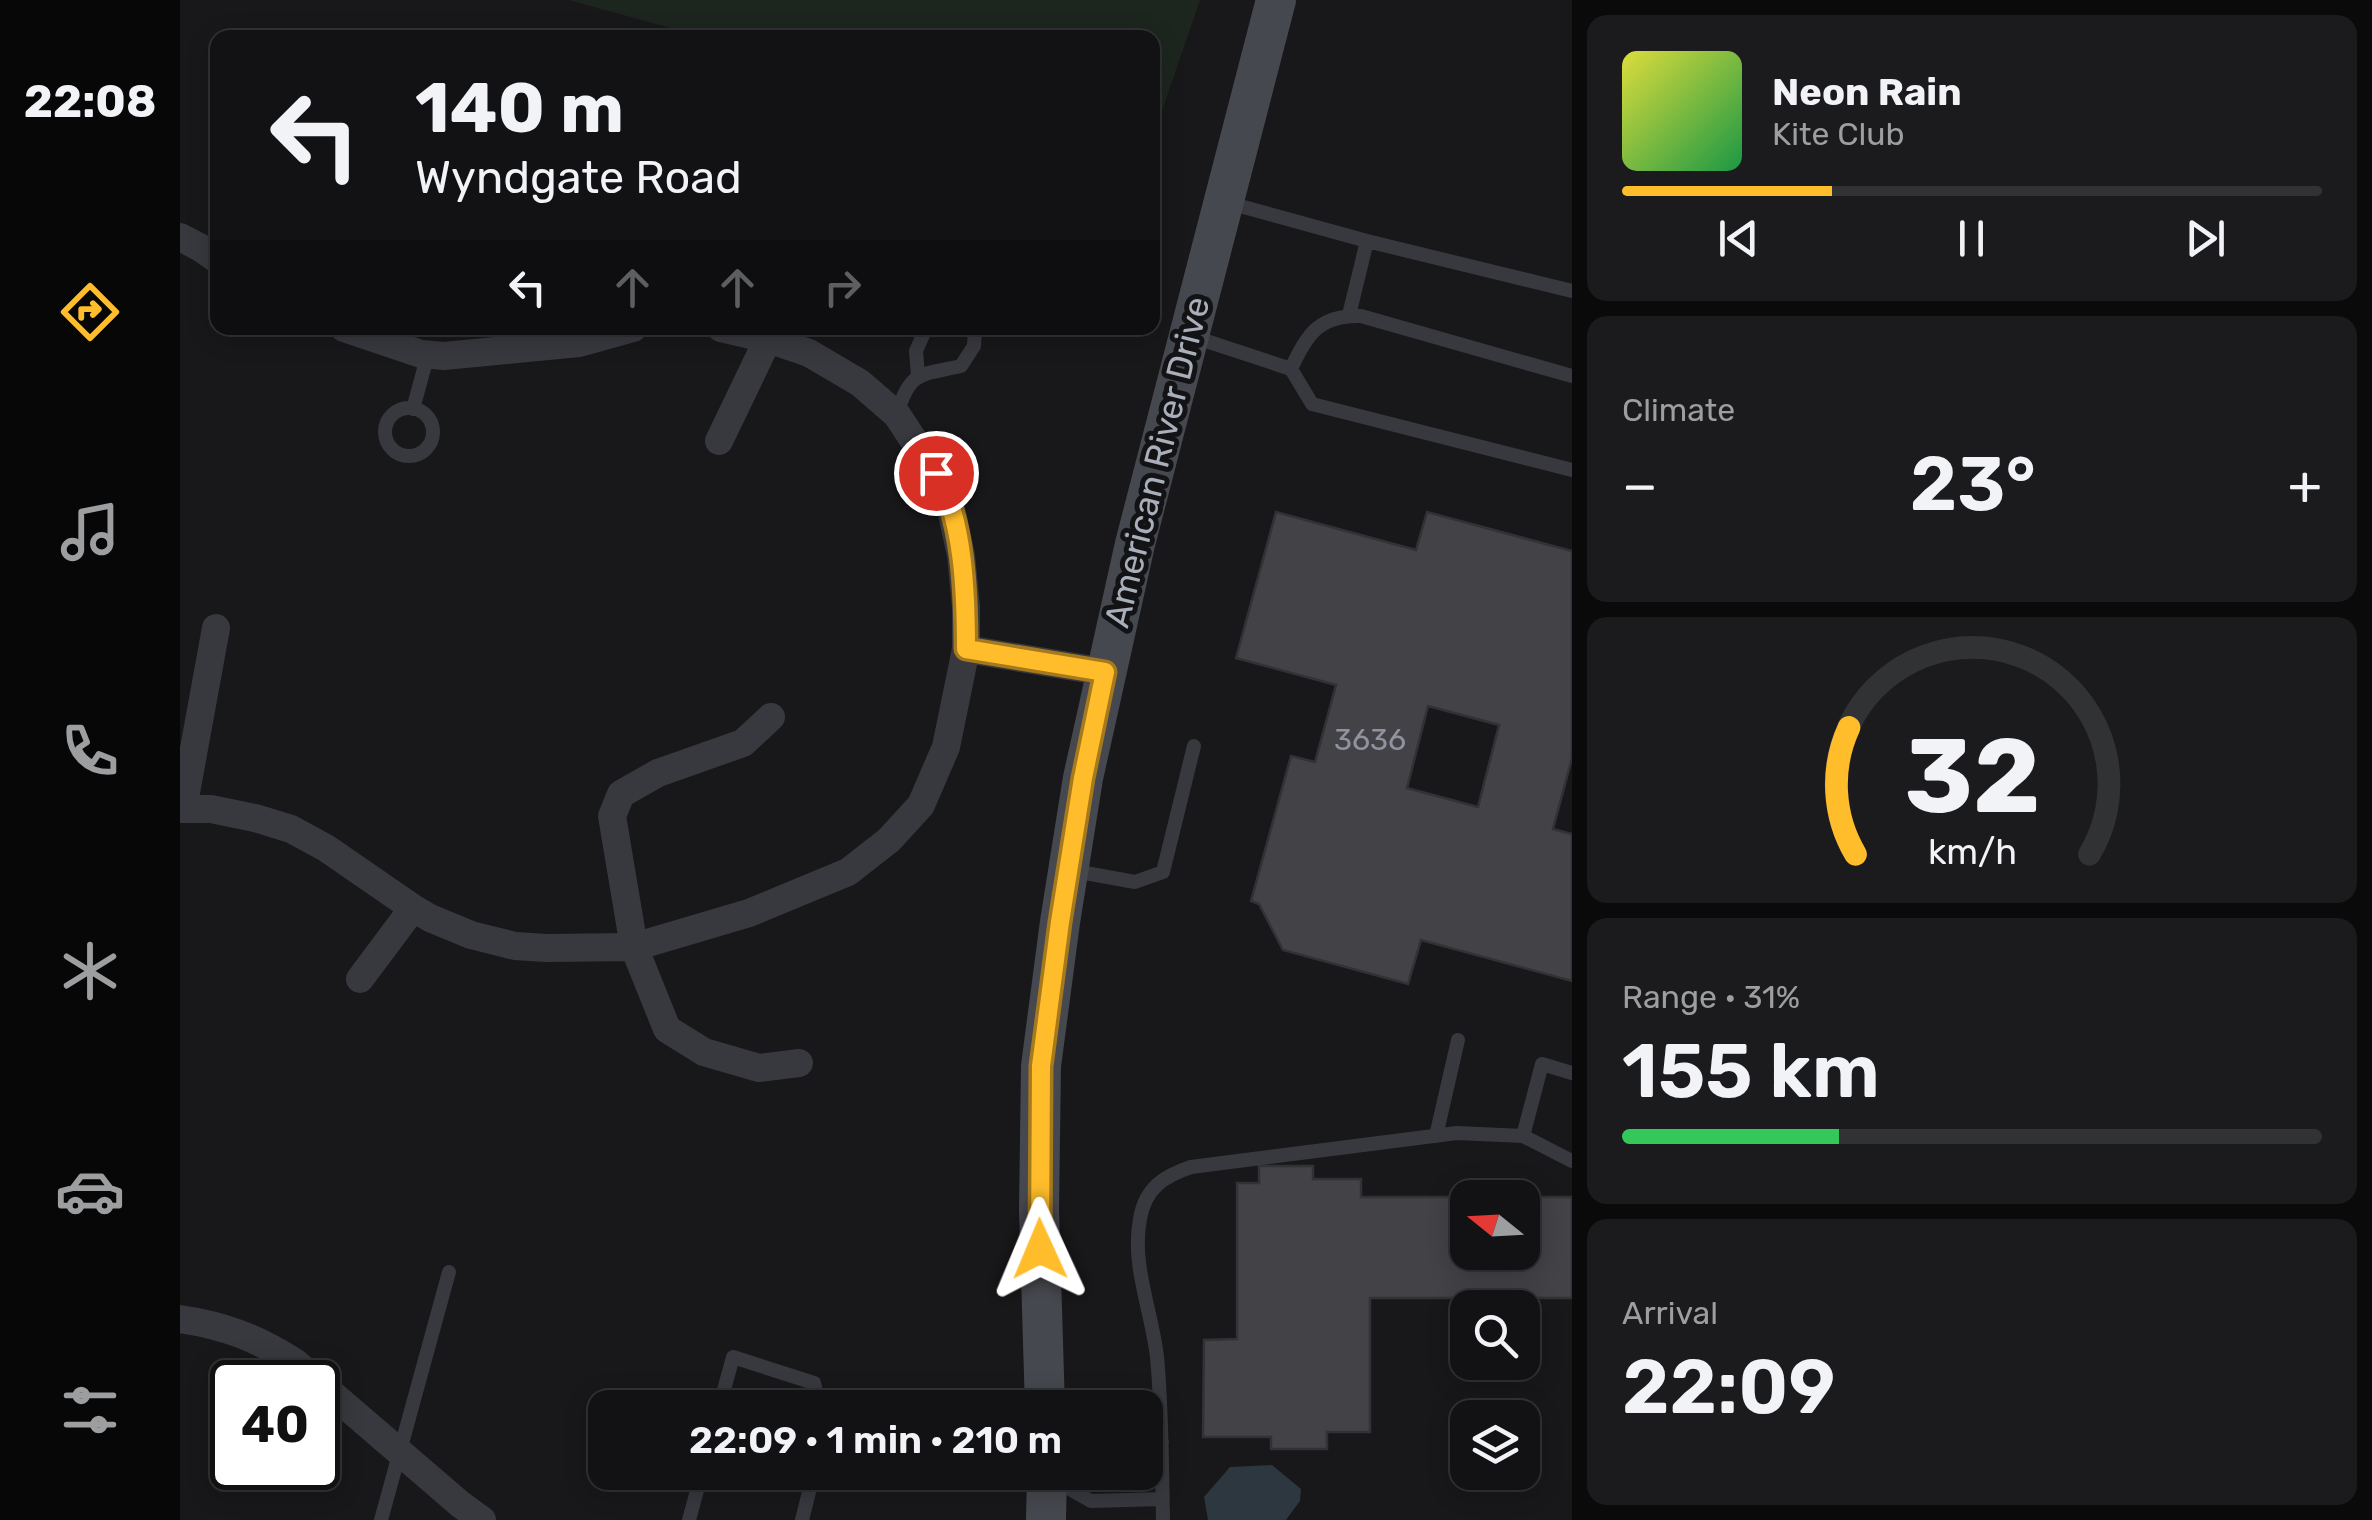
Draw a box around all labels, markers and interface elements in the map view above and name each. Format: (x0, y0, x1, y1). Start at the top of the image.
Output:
text: 140 m (415, 67, 624, 150)
text: Neon Rain (1772, 69, 1962, 115)
icon: left (250, 70, 380, 200)
text: 22:08 (24, 75, 156, 128)
text: Kite Club (1772, 115, 1905, 153)
text: Wyndgate Road (415, 151, 742, 204)
icon: previous (1711, 211, 1766, 266)
icon: pause (1944, 211, 1999, 266)
icon: next (2178, 211, 2233, 266)
icon: left (500, 260, 555, 315)
icon: ahead (605, 260, 660, 315)
icon: ahead (710, 260, 765, 315)
icon: right (815, 260, 870, 315)
icon: directions (55, 277, 125, 347)
street label: American River Drive (1096, 292, 1218, 632)
text: Climate (1622, 391, 1735, 429)
pin (894, 431, 979, 516)
text: 23° (1910, 440, 2036, 529)
icon: arrive (909, 446, 964, 501)
text: − (1622, 453, 1658, 518)
text: + (2288, 453, 2322, 518)
icon: music (55, 497, 125, 567)
text: 32 (1904, 715, 2040, 838)
icon: phone (55, 716, 125, 786)
house number: 3636 (1334, 722, 1406, 758)
text: km/h (1927, 831, 2017, 873)
icon: climate (55, 936, 125, 1006)
text: Range · 31% (1622, 978, 1800, 1016)
text: 155 km (1622, 1027, 1880, 1116)
icon: car (55, 1156, 125, 1226)
north arrow (1450, 1180, 1540, 1270)
map controls (1450, 1180, 1540, 1490)
position arrow (988, 1197, 1092, 1301)
button: search (1450, 1290, 1540, 1380)
text: Arrival (1622, 1294, 1718, 1332)
text: 22:09 (1622, 1343, 1836, 1432)
speed limit sign: 40 (210, 1360, 340, 1490)
icon: filters (55, 1375, 125, 1445)
button: layers (1450, 1400, 1540, 1490)
text: 22:09 · 1 min · 210 m (689, 1417, 1062, 1463)

